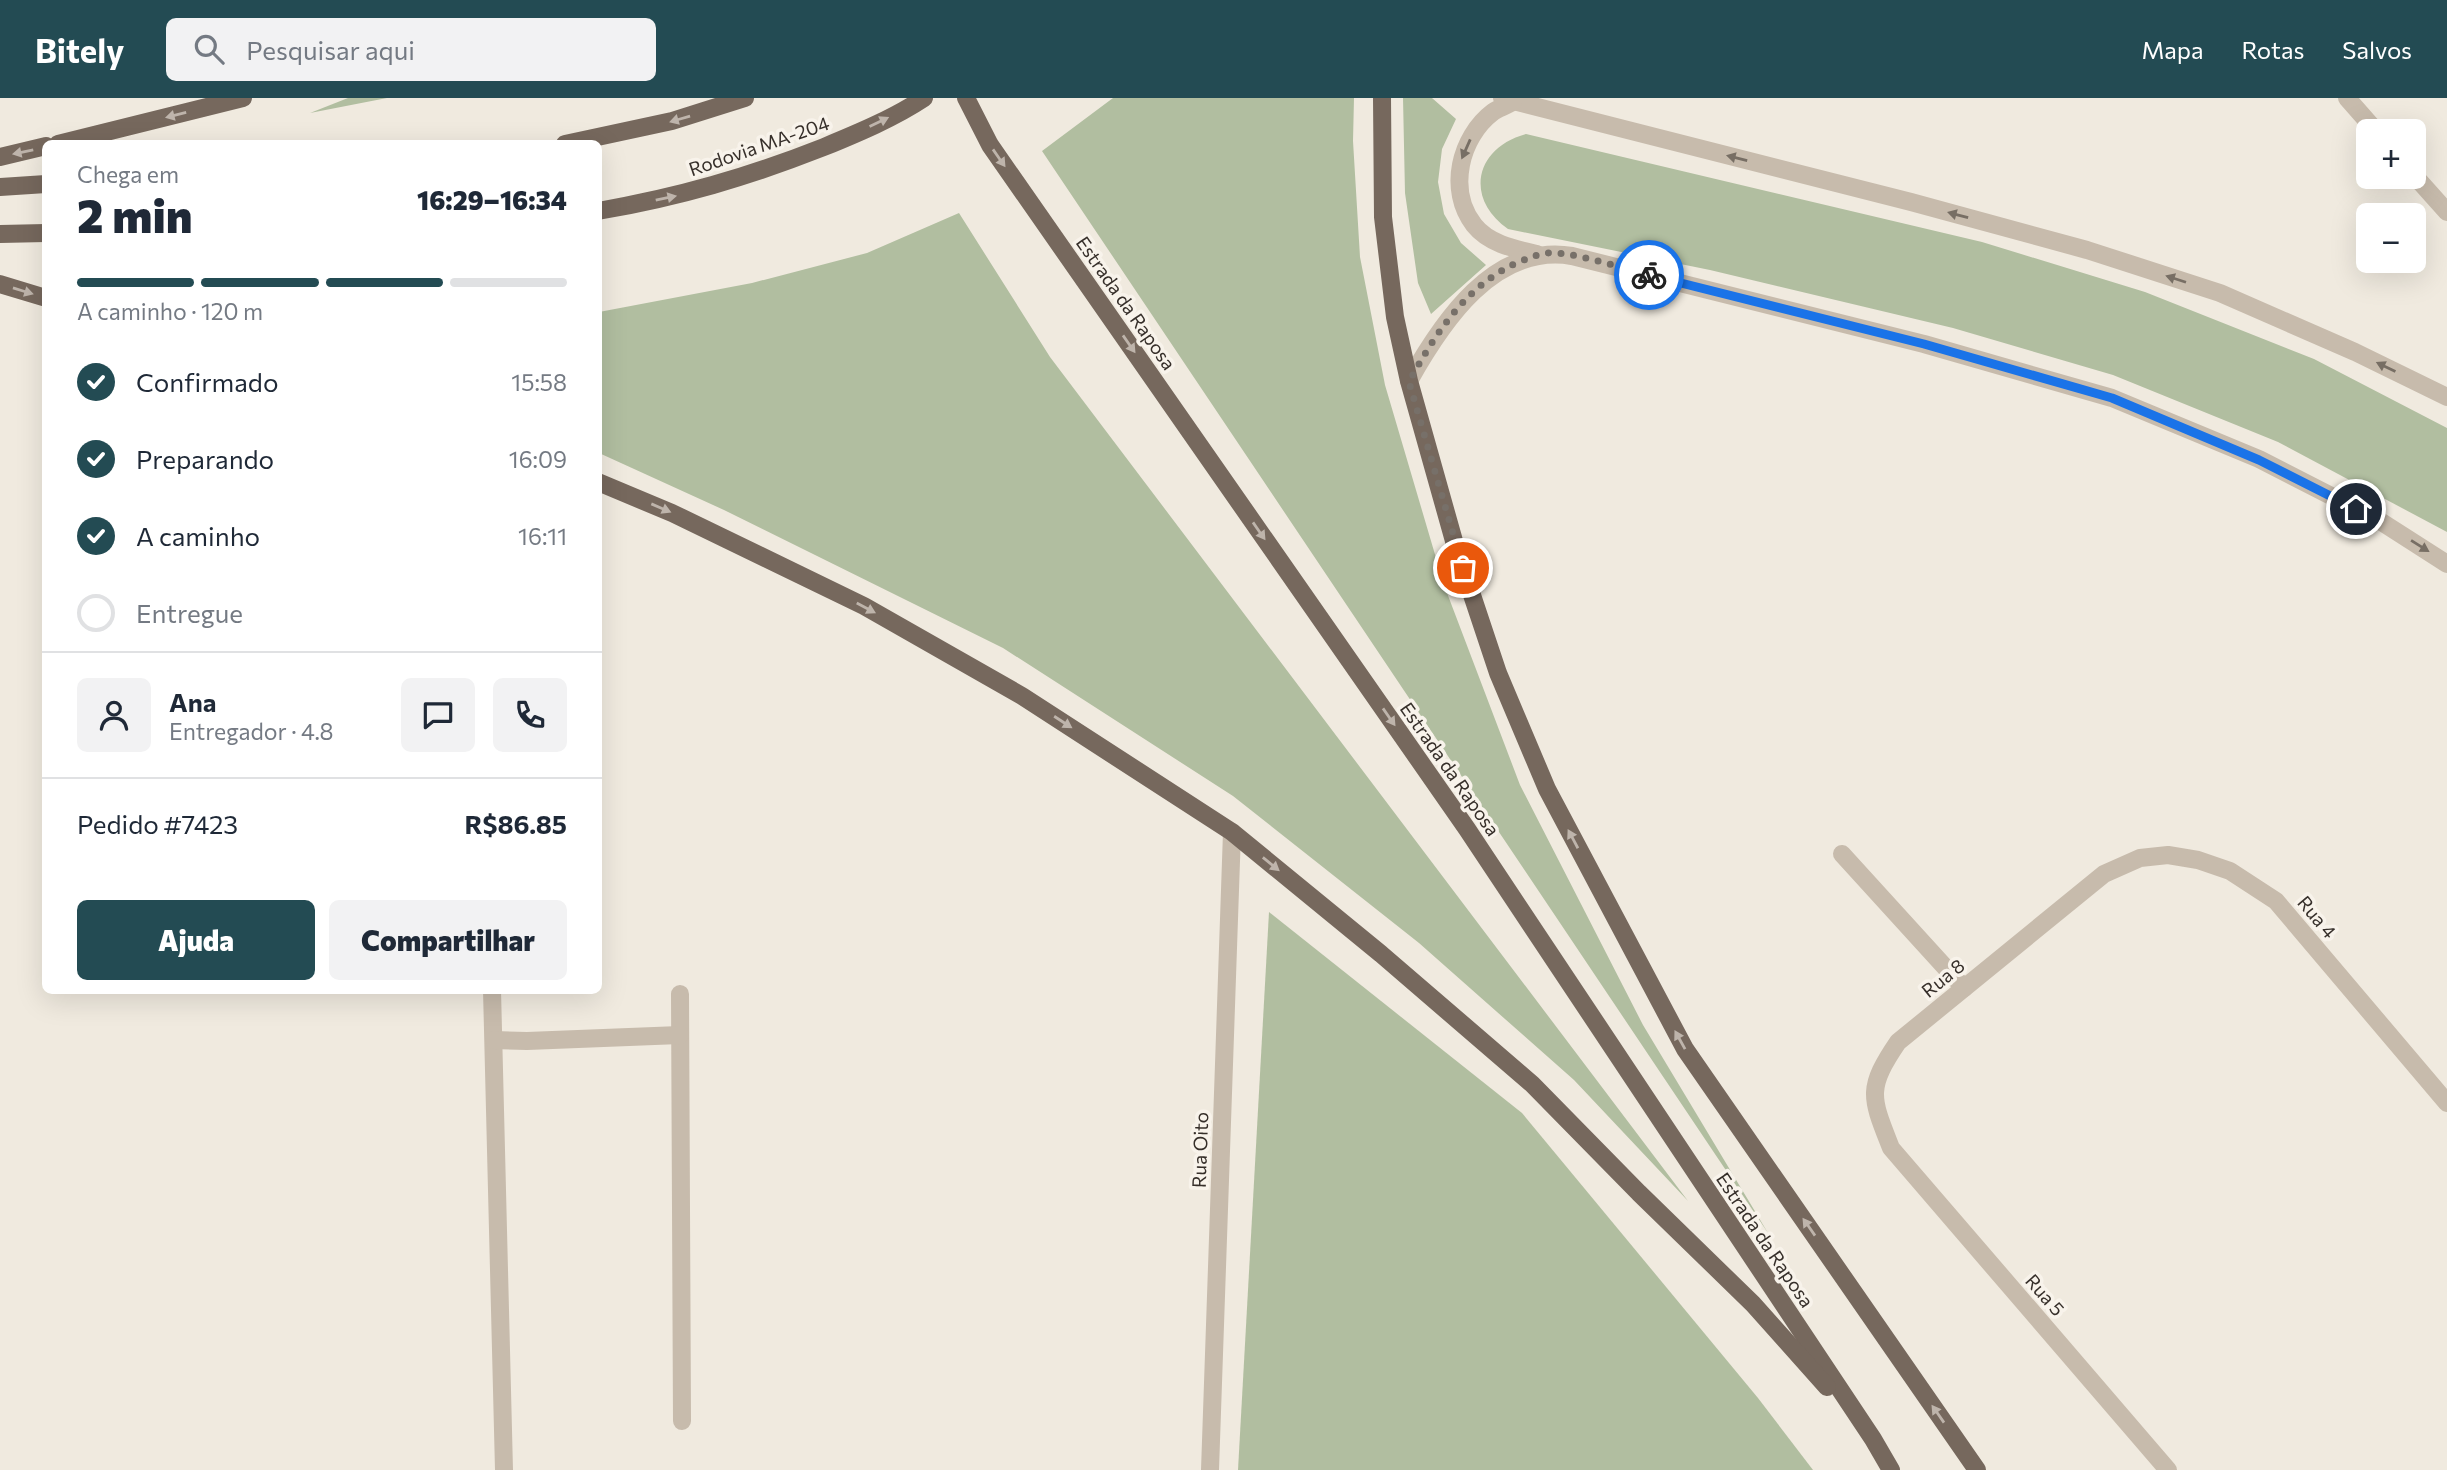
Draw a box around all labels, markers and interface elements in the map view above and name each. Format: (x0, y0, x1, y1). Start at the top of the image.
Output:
search box (166, 18, 656, 81)
text: Bitely (35, 29, 124, 70)
icon: search (190, 30, 228, 68)
text: Pesquisar aqui (246, 34, 415, 65)
text: Mapa (2142, 35, 2204, 64)
text: Rotas (2242, 35, 2304, 64)
text: Salvos (2342, 35, 2412, 64)
one-way arrow (165, 110, 187, 121)
street label: Rodovia MA-204 (686, 111, 832, 180)
one-way arrow (669, 114, 690, 124)
one-way arrow (869, 116, 889, 128)
map controls (2356, 119, 2426, 273)
button: + (2356, 119, 2426, 189)
one-way arrow (1461, 139, 1472, 160)
one-way arrow (12, 146, 34, 157)
one-way arrow (992, 149, 1006, 167)
one-way arrow (1726, 152, 1748, 163)
text: Chega em (77, 160, 179, 188)
text: 16:29–16:34 (417, 184, 567, 215)
text: 2 min (77, 186, 193, 242)
one-way arrow (655, 193, 677, 204)
button: − (2356, 203, 2426, 273)
one-way arrow (1947, 209, 1969, 220)
street label: Estrada da Raposa (1072, 232, 1181, 374)
courier (1614, 240, 1684, 310)
icon: bike (1630, 256, 1668, 294)
one-way arrow (2165, 273, 2186, 284)
one-way arrow (12, 286, 33, 296)
text: A caminho · 120 m (77, 297, 263, 325)
one-way arrow (1122, 335, 1136, 353)
one-way arrow (2376, 361, 2396, 372)
icon: check (77, 363, 115, 401)
text: Confirmado (136, 366, 278, 397)
text: 15:58 (511, 368, 567, 396)
icon: check (77, 440, 115, 478)
text: Preparando (136, 443, 274, 474)
text: 16:09 (509, 445, 567, 473)
pin (2326, 479, 2386, 539)
icon: home (2337, 490, 2375, 528)
one-way arrow (651, 503, 672, 514)
icon: check (77, 517, 115, 555)
text: A caminho (136, 520, 260, 551)
text: 16:11 (518, 522, 567, 550)
one-way arrow (1252, 522, 1266, 540)
pin (1433, 538, 1493, 598)
one-way arrow (2410, 540, 2430, 553)
icon: bag (1444, 549, 1482, 587)
text: Entregue (136, 597, 243, 628)
one-way arrow (856, 602, 876, 613)
button: person (77, 678, 151, 752)
button: chat (401, 678, 475, 752)
button: phone (493, 678, 567, 752)
text: Ana (169, 686, 216, 717)
street label: Estrada da Raposa (1396, 698, 1505, 840)
one-way arrow (1382, 708, 1396, 726)
one-way arrow (1054, 715, 1072, 729)
text: Entregador · 4.8 (169, 717, 334, 745)
text: Pedido #7423 (77, 808, 238, 839)
text: R$86.85 (465, 808, 567, 839)
one-way arrow (1567, 829, 1579, 848)
one-way arrow (1261, 856, 1279, 871)
street label: Rua 4 (2293, 891, 2342, 943)
button: Ajuda (77, 900, 315, 980)
button: Compartilhar (329, 900, 567, 980)
street label: Rua 8 (1917, 953, 1969, 1002)
one-way arrow (1674, 1030, 1686, 1049)
street label: Rua Oito (1187, 1111, 1212, 1188)
street label: Estrada da Raposa (1712, 1168, 1819, 1311)
one-way arrow (1802, 1218, 1816, 1236)
street label: Rua 5 (2021, 1269, 2070, 1320)
one-way arrow (1931, 1405, 1945, 1423)

